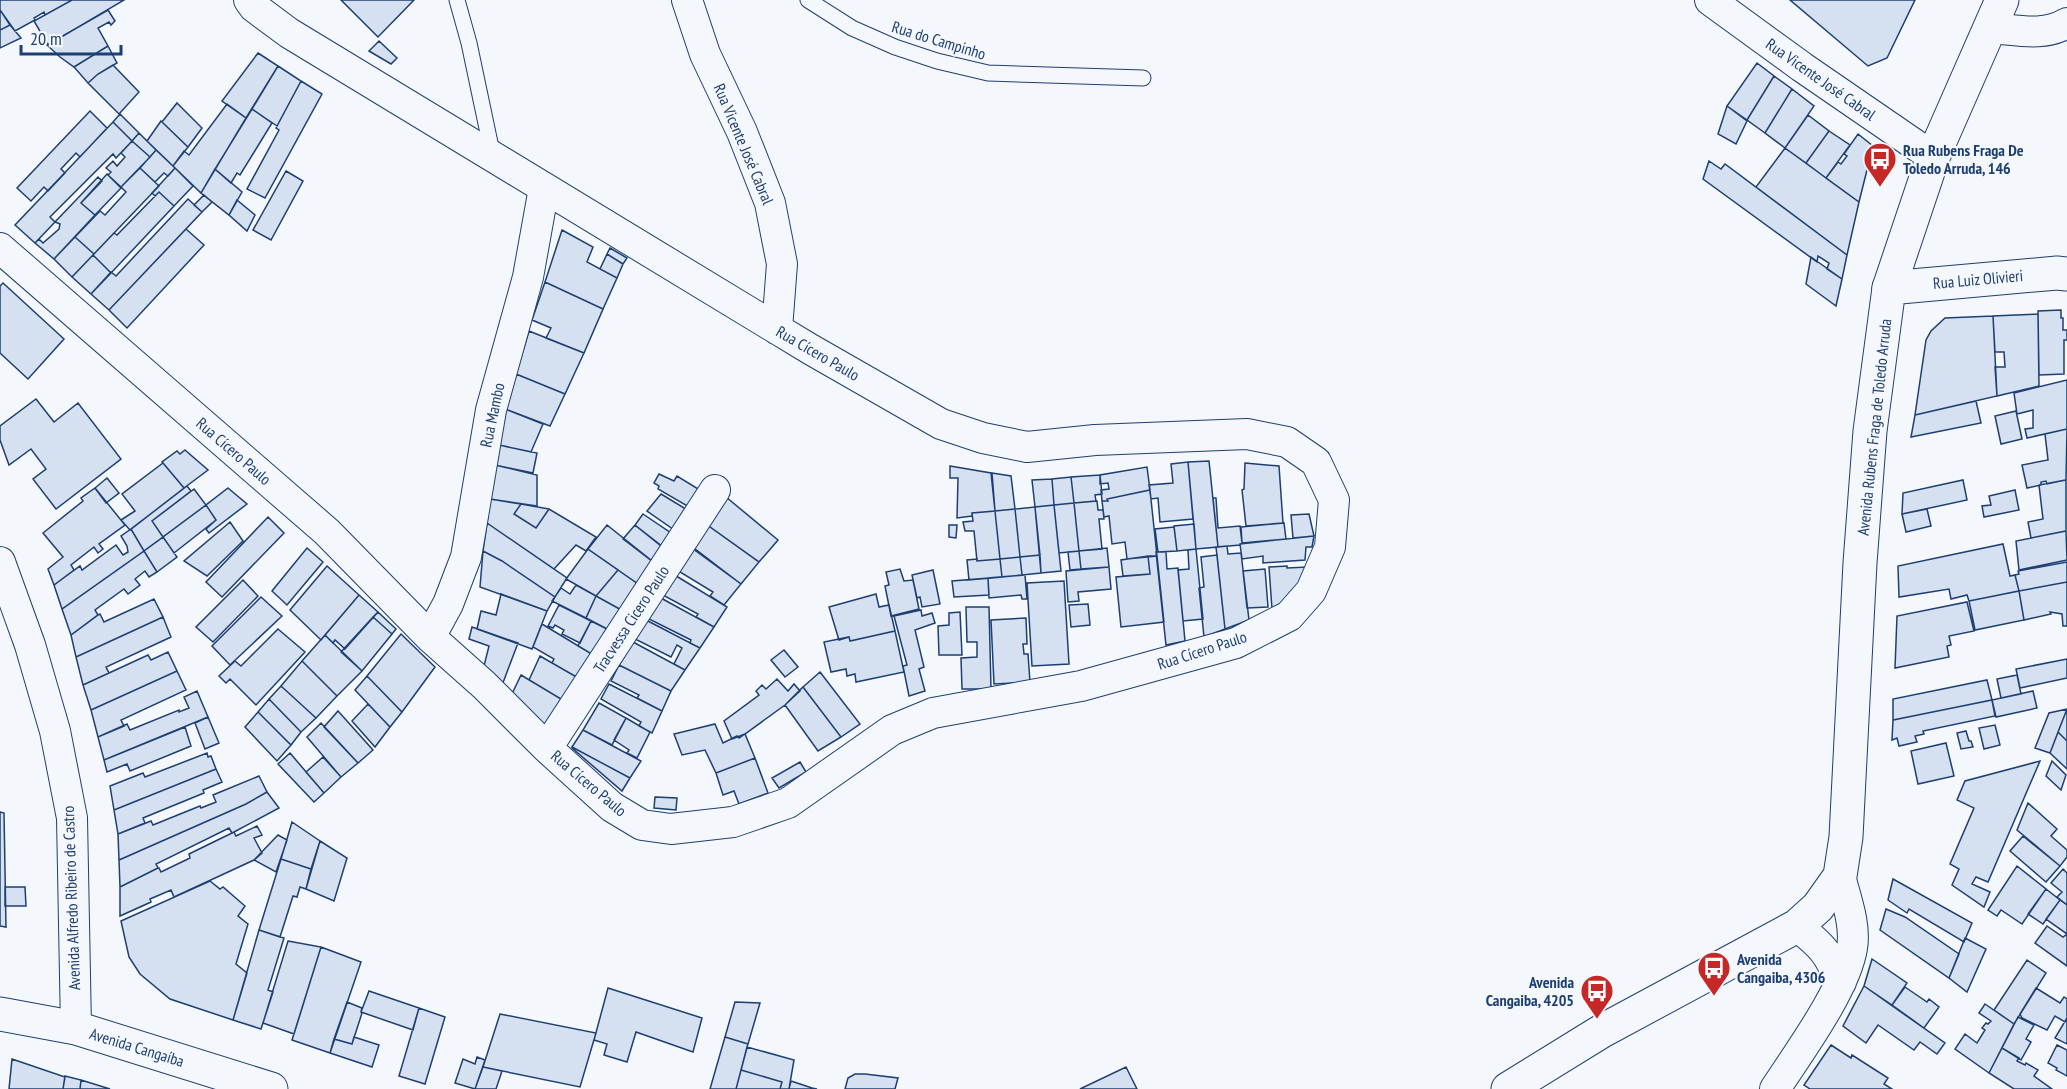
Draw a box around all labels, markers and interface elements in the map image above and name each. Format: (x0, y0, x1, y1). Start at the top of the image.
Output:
street label: Rua do Campinho (890, 16, 988, 64)
scale bar (21, 18, 122, 56)
text: 20 m (30, 27, 62, 50)
street label: Rua Vicente José Cabral (1762, 34, 1880, 124)
street label: Rua Vicente José Cabral (710, 81, 779, 208)
place label: Rua Rubens Fraga De Toledo Arruda, 146 (1903, 140, 2024, 178)
bus stop icon: Rua Rubens Fraga De Toledo Arruda, 146 (1862, 141, 1898, 188)
street label: Rua Luiz Olivieri (1932, 265, 2024, 293)
street label: Avenida Rubens Fraga de Toledo Arruda (1853, 318, 1895, 536)
street label: Rua Cícero Paulo (773, 321, 863, 385)
street label: Rua Mambo (475, 381, 509, 449)
street label: Rua Cícero Paulo (192, 413, 276, 489)
street label: Tracvessa Cicero Paulo (589, 561, 673, 676)
street label: Rua Cícero Paulo (1155, 626, 1249, 674)
street label: Rua Cícero Paulo (547, 746, 631, 821)
street label: Avenida Alfredo Ribeiro de Castro (58, 805, 84, 991)
place label: Avenida Cangaiba, 4306 (1736, 949, 1826, 987)
bus stop icon: Avenida Cangaiba, 4306 (1696, 950, 1732, 997)
place label: Avenida Cangaiba, 4205 (1486, 972, 1574, 1010)
bus stop icon: Avenida Cangaiba, 4205 (1579, 973, 1615, 1020)
street label: Avenida Cangaíba (87, 1023, 187, 1071)

